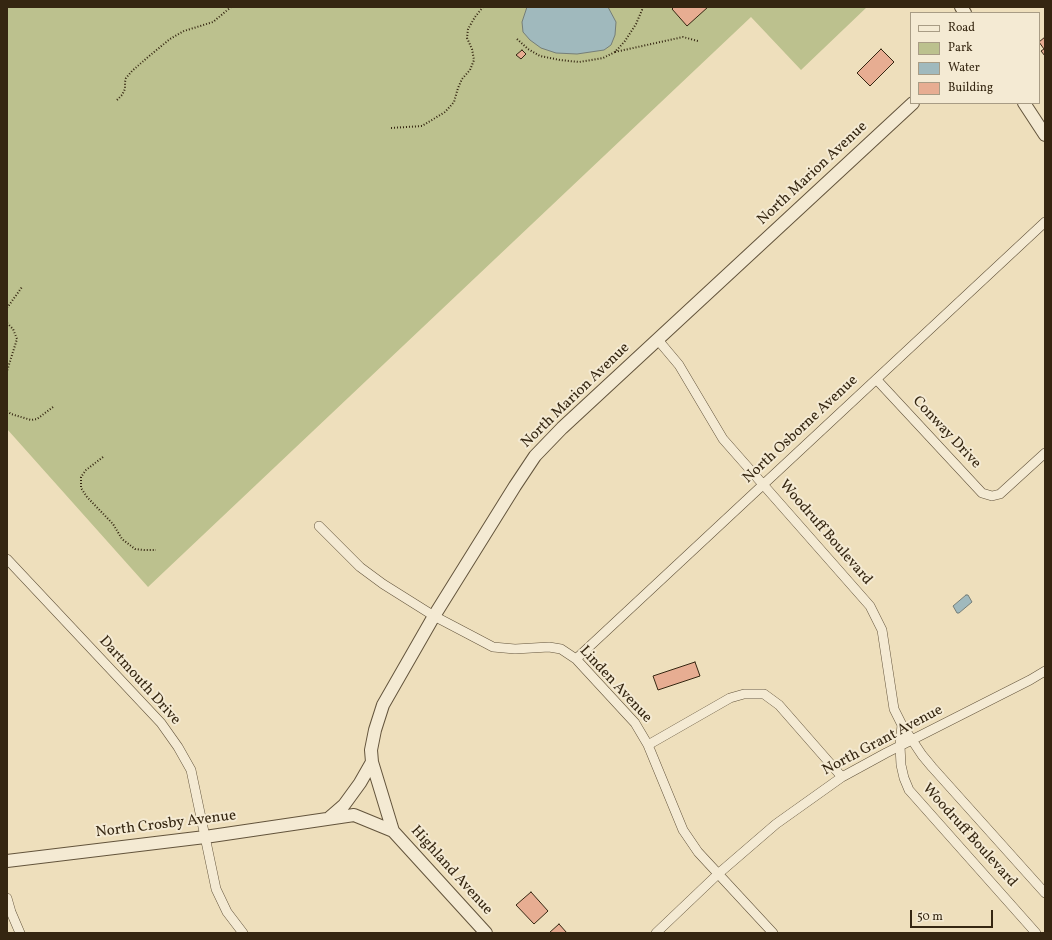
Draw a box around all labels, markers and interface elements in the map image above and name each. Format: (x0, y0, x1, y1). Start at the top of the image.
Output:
legend (910, 12, 1040, 104)
text: Road (948, 20, 975, 36)
text: Park (948, 40, 973, 56)
text: Water (948, 60, 980, 76)
text: Building (948, 80, 993, 96)
street label: North Marion Avenue (754, 118, 872, 230)
street label: North Marion Avenue (518, 340, 634, 452)
street label: North Osborne Avenue (740, 372, 862, 488)
street label: Conway Drive (908, 393, 984, 473)
street label: Woodruff Boulevard (774, 477, 876, 589)
street label: Dartmouth Drive (94, 633, 184, 729)
street label: Linden Avenue (575, 643, 655, 727)
street label: North Grant Avenue (820, 702, 946, 780)
street label: Woodruff Boulevard (918, 780, 1020, 892)
street label: North Crosby Avenue (95, 807, 237, 843)
street label: Highland Avenue (406, 823, 496, 919)
scale bar (912, 902, 995, 928)
text: 50 m (917, 909, 943, 925)

